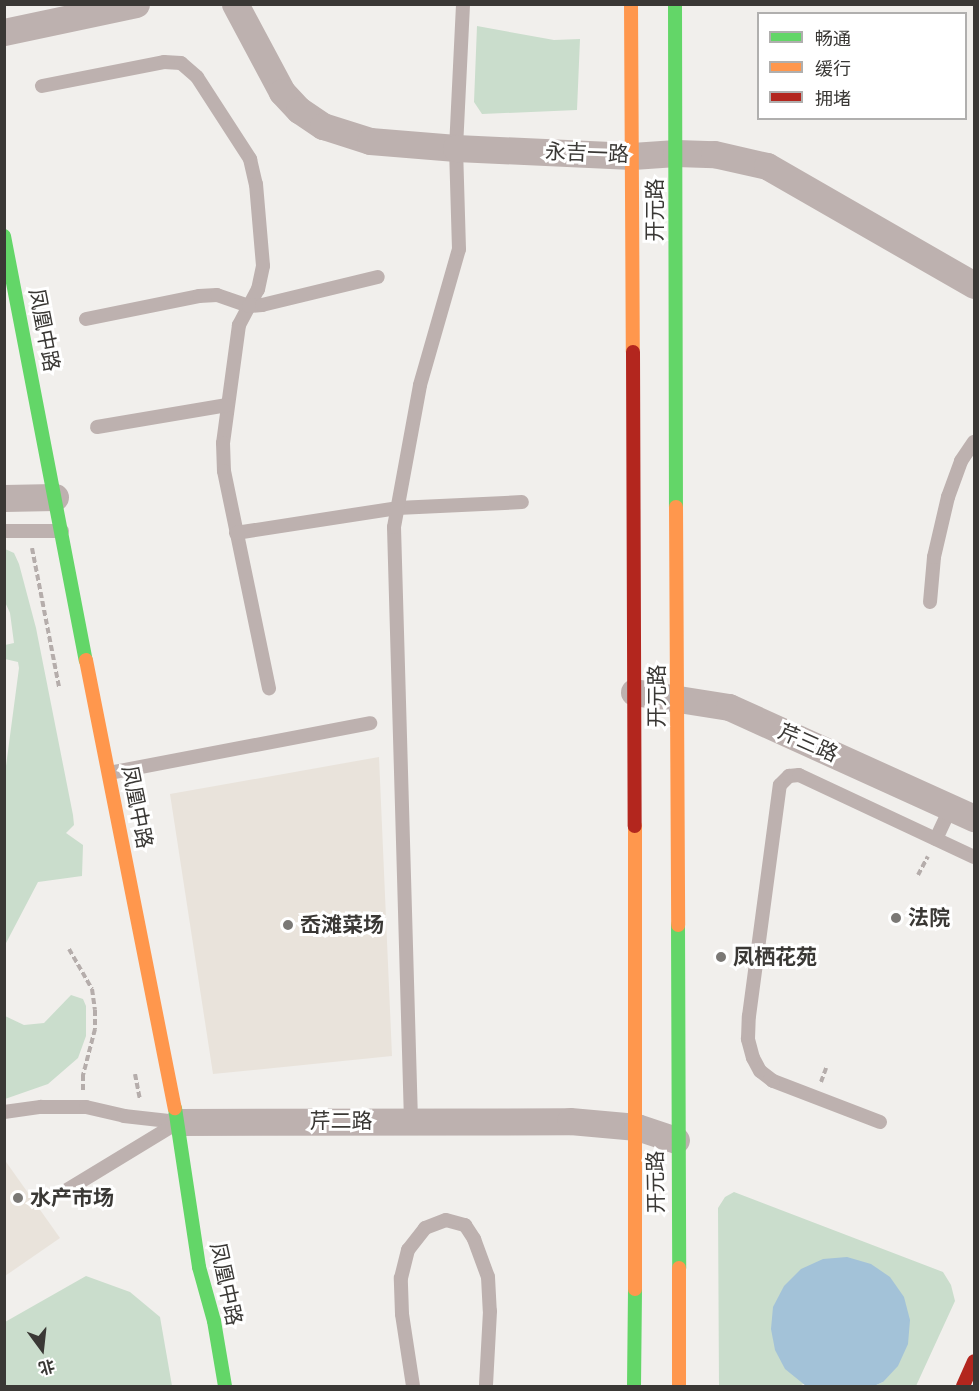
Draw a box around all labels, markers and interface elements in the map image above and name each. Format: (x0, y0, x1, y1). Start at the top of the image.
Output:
legend (757, 12, 967, 120)
text: 畅通 (815, 28, 851, 50)
text: 缓行 (815, 58, 851, 80)
text: 拥堵 (815, 88, 851, 110)
street label: 永吉一路 (545, 139, 629, 167)
street label: 开元路 (642, 179, 668, 241)
street label: 凤凰中路 (24, 286, 64, 374)
street label: 开元路 (644, 665, 670, 727)
street label: 芹三路 (774, 719, 842, 767)
street label: 凤凰中路 (117, 763, 157, 851)
place label: 法院 (908, 905, 950, 931)
marker: 法院 (889, 911, 903, 925)
place label: 岙滩菜场 (300, 912, 384, 938)
marker: 岙滩菜场 (281, 918, 295, 932)
place label: 凤栖花苑 (733, 944, 817, 970)
marker: 凤栖花苑 (714, 950, 728, 964)
street label: 芹二路 (310, 1108, 372, 1134)
street label: 开元路 (643, 1150, 669, 1214)
place label: 水产市场 (30, 1185, 114, 1211)
marker: 水产市场 (11, 1191, 25, 1205)
street label: 凤凰中路 (205, 1240, 247, 1328)
north arrow (12, 1319, 72, 1379)
text: 北 (37, 1356, 57, 1378)

